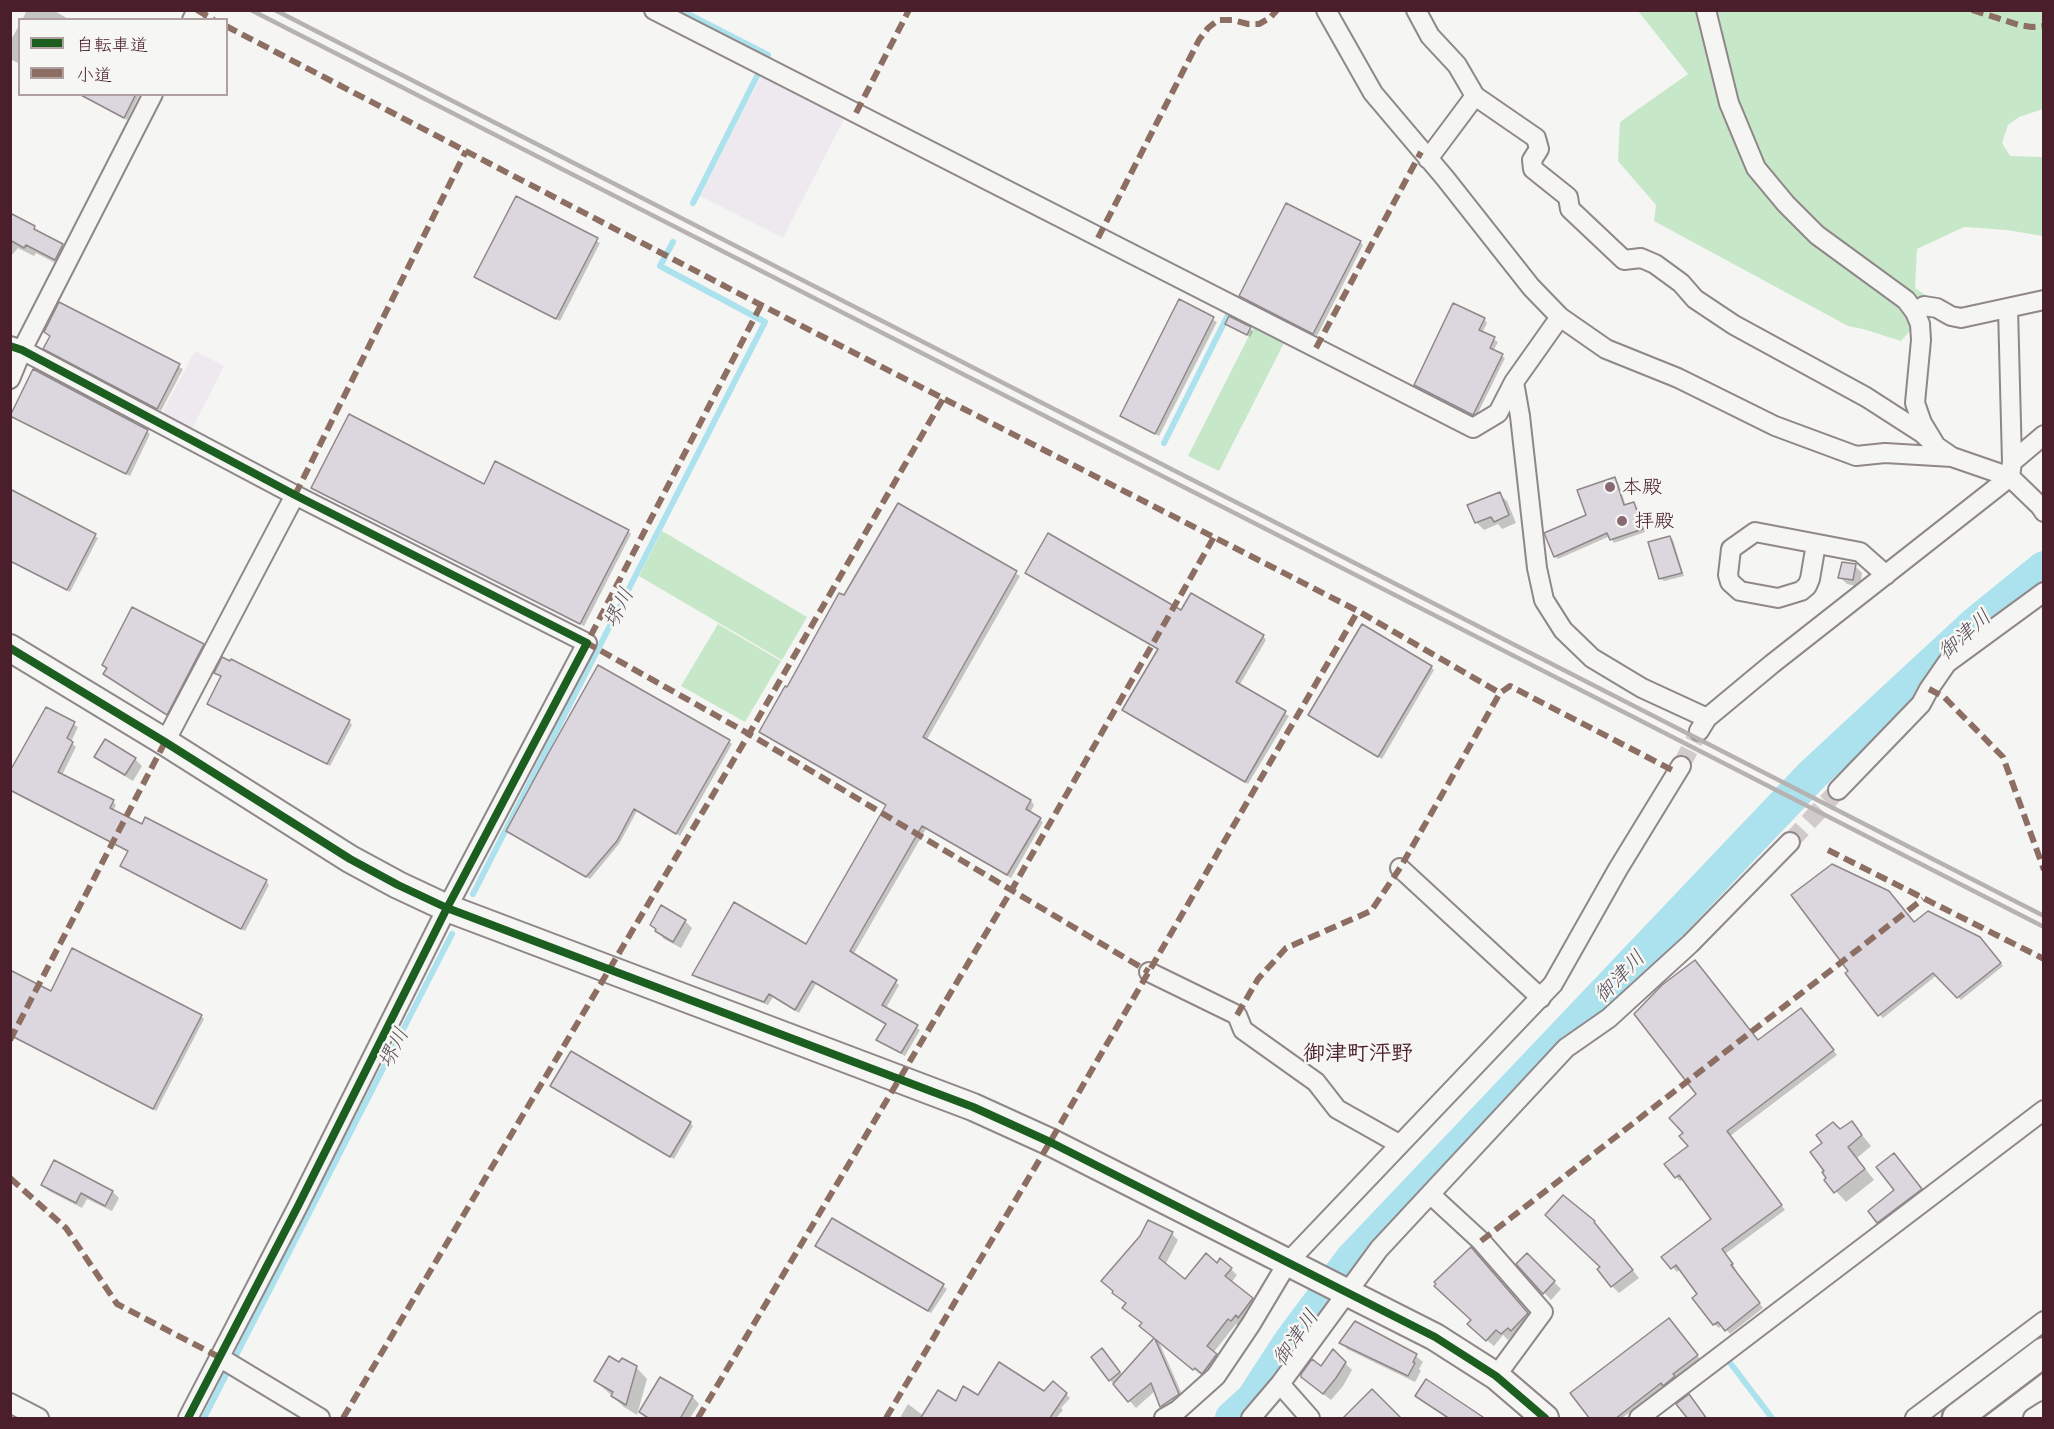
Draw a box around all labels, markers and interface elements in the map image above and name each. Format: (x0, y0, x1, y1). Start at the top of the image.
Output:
legend (18, 18, 228, 96)
text: 自転車道 (76, 35, 148, 56)
text: 小道 (76, 65, 112, 86)
place label: 本殿 (1622, 475, 1662, 499)
marker: 本殿 (1603, 480, 1617, 494)
place label: 拝殿 (1634, 509, 1674, 533)
marker: 拝殿 (1615, 514, 1629, 528)
water label: 堺川 (598, 584, 640, 632)
water label: 御津川 (1933, 605, 1997, 665)
water label: 御津川 (1589, 946, 1651, 1008)
water label: 堺川 (373, 1024, 415, 1072)
district label: 御津町泙野 (1303, 1041, 1413, 1067)
water label: 御津川 (1268, 1305, 1324, 1371)

